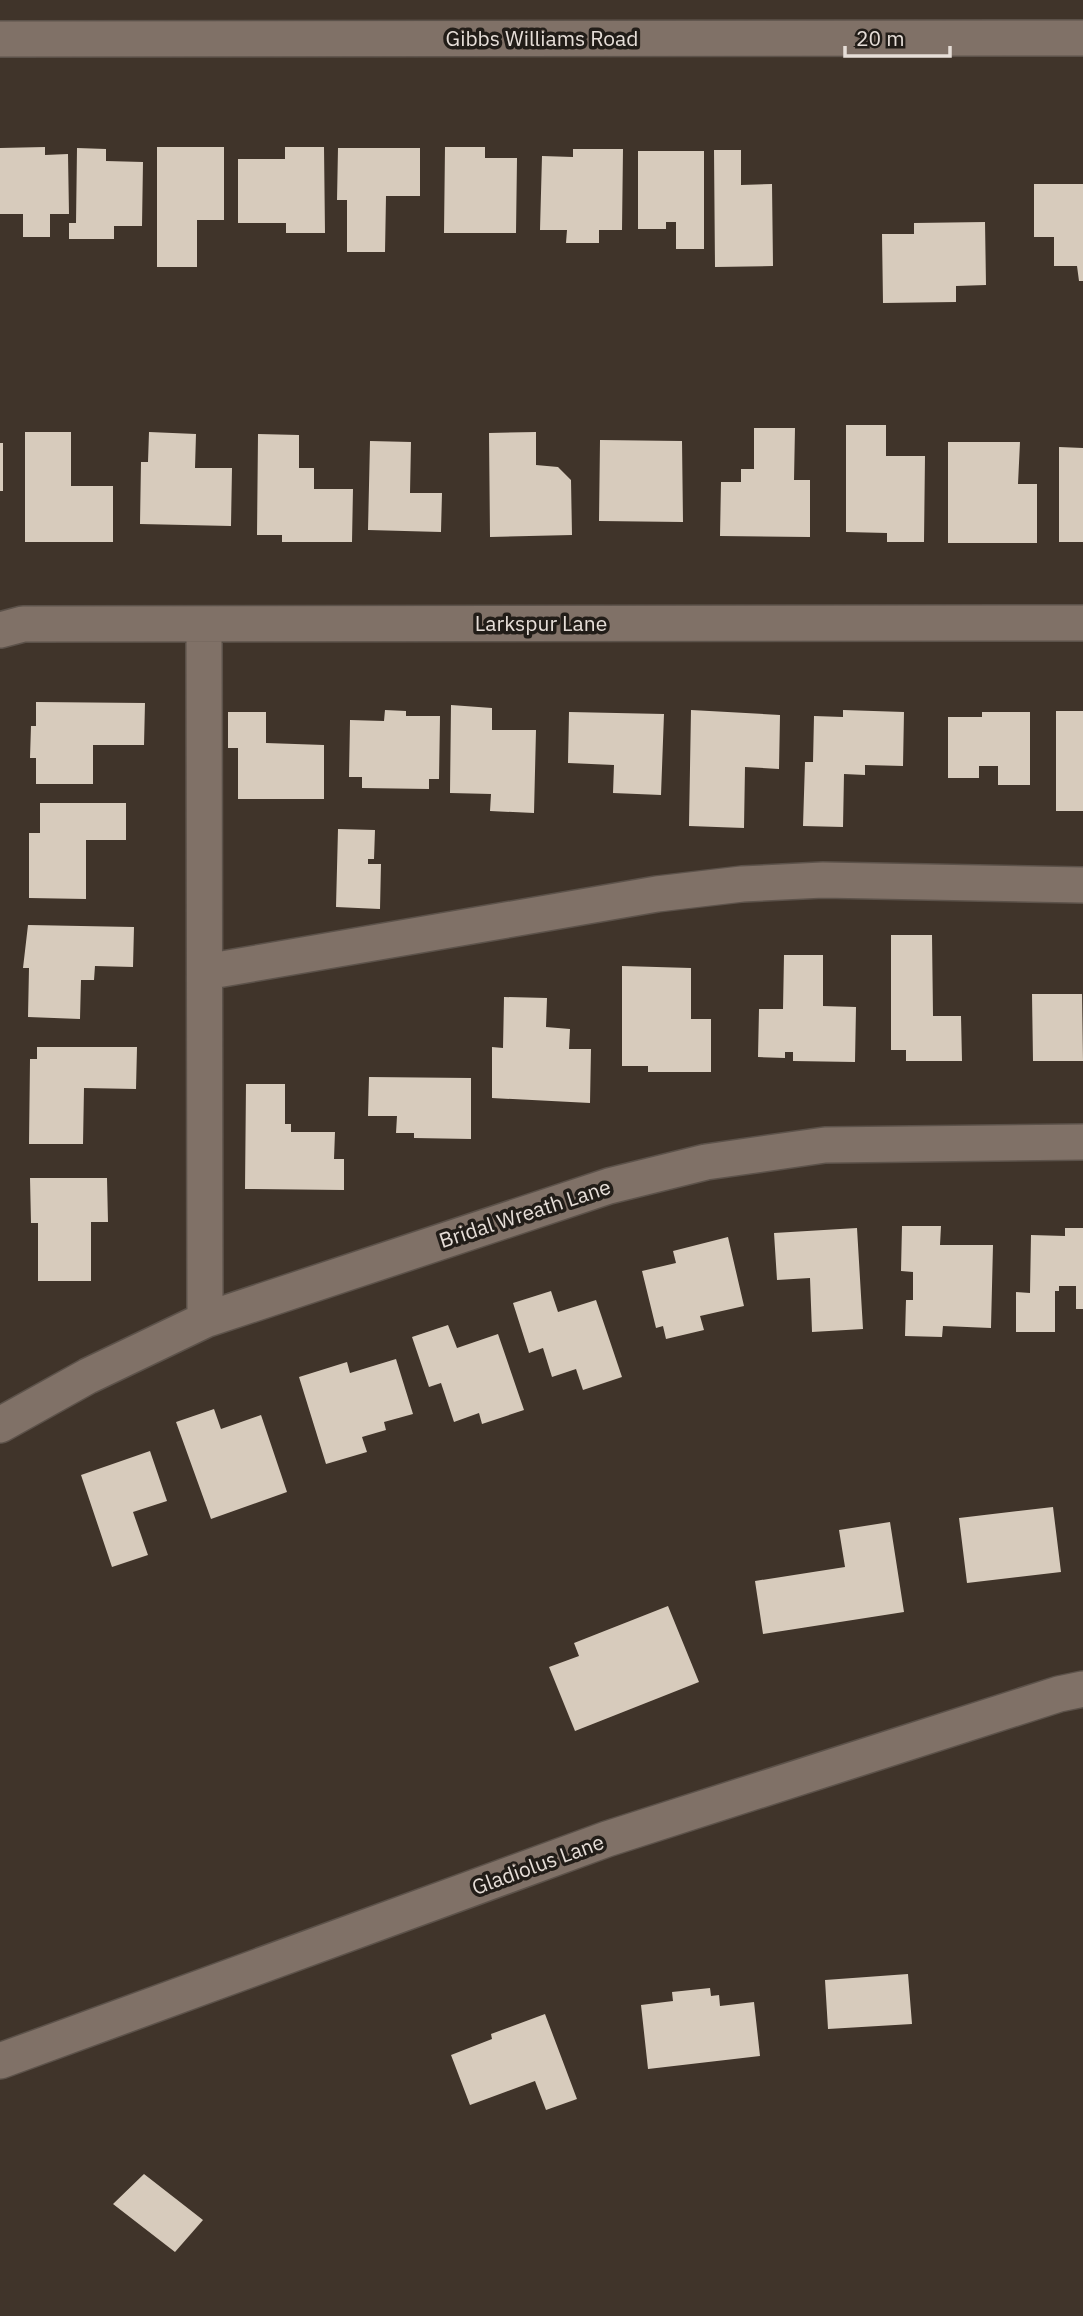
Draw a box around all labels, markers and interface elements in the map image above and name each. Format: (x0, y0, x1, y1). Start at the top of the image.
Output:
scale bar (845, 14, 950, 58)
street label: Gibbs Williams Road (446, 24, 638, 52)
text: 20 m (856, 24, 905, 52)
street label: Larkspur Lane (475, 609, 607, 637)
street label: Bridal Wreath Lane (435, 1172, 614, 1254)
street label: Gladiolus Lane (468, 1827, 608, 1901)

